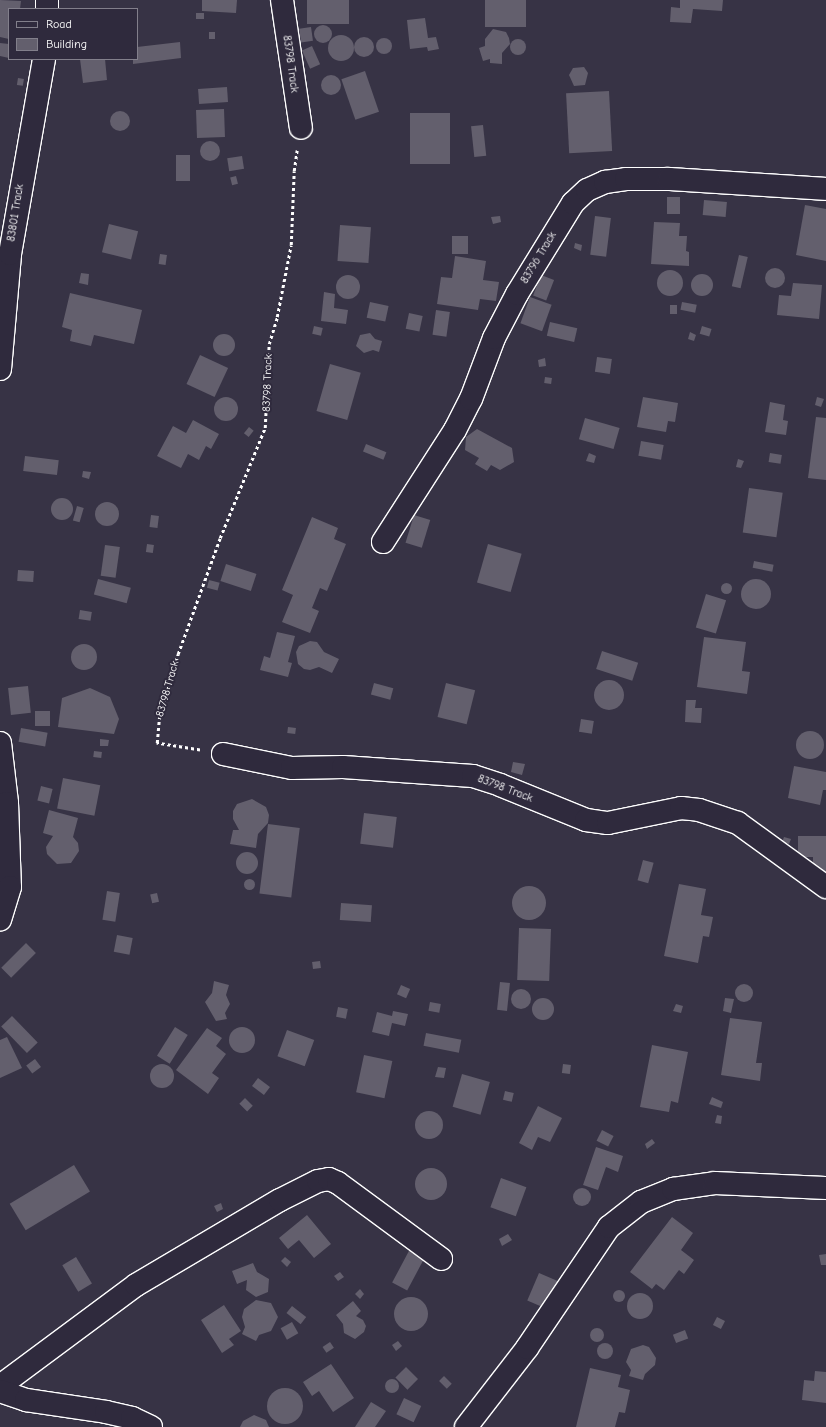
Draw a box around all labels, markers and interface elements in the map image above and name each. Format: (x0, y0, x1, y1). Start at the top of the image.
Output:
legend (8, 8, 138, 60)
text: Road (46, 17, 72, 31)
street label: 83798 Track (279, 34, 301, 94)
text: Building (46, 37, 87, 51)
street label: 83801 Track (5, 183, 27, 243)
street label: 83796 Track (518, 230, 560, 286)
street label: 83798 Track (260, 354, 276, 412)
street label: 83798 Track (154, 659, 182, 719)
street label: 83798 Track (476, 772, 534, 806)

